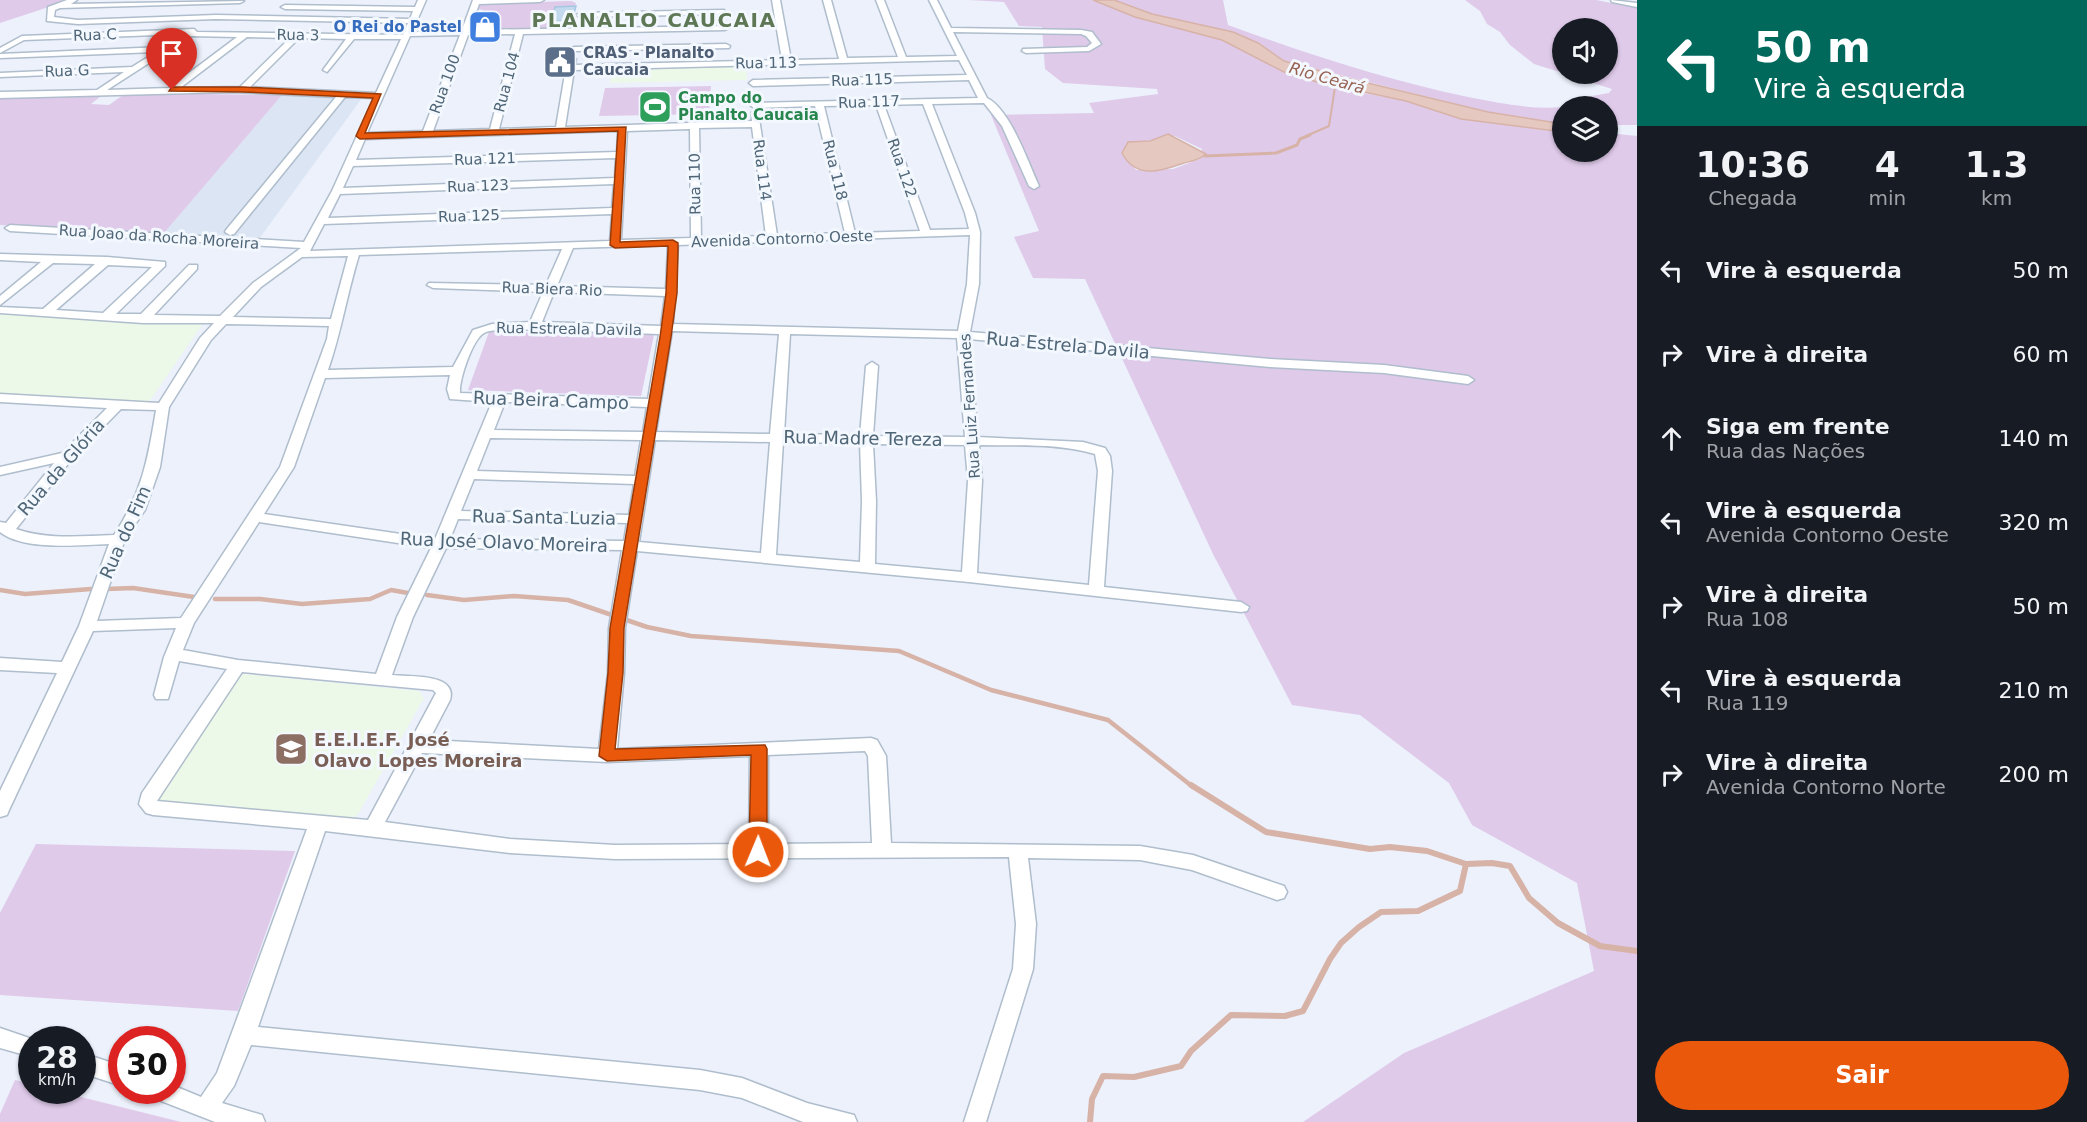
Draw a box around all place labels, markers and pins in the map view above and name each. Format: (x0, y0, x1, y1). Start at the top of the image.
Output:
shop icon: O Rei do Pastel (467, 9, 503, 45)
place label: O Rei do Pastel (334, 18, 462, 36)
pin (146, 28, 197, 90)
public building icon: CRAS - Planalto Caucaia (542, 44, 578, 80)
place label: CRAS - Planalto Caucaia (583, 44, 714, 79)
sports icon: Campo do Planalto Caucaia (637, 89, 673, 125)
place label: Campo do Planalto Caucaia (678, 89, 819, 124)
place label: E.E.I.E.F. José Olavo Lopes Moreira (314, 729, 522, 771)
school or university icon: E.E.I.E.F. José Olavo Lopes Moreira (273, 731, 309, 767)

